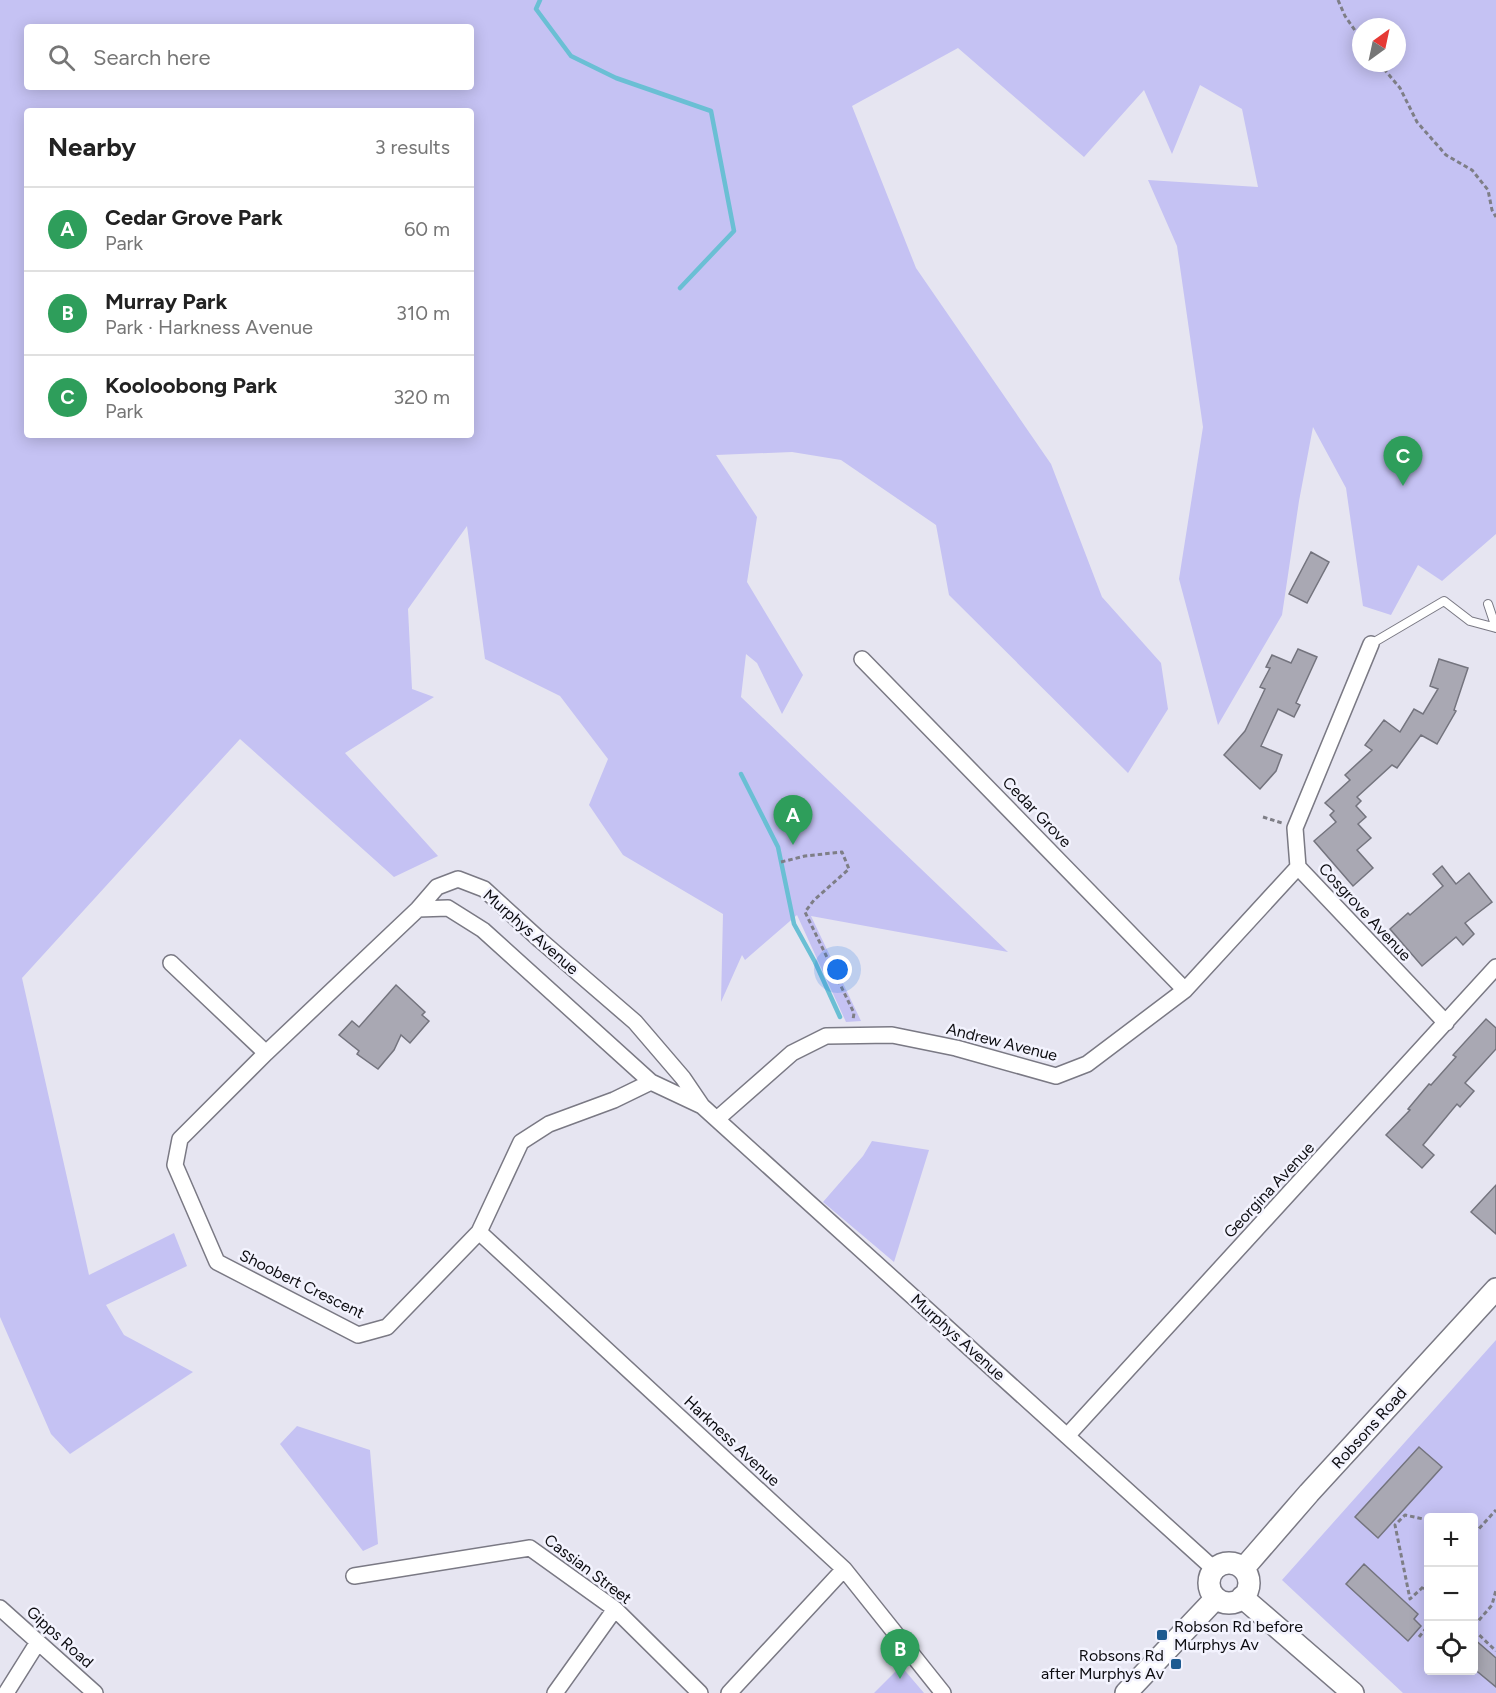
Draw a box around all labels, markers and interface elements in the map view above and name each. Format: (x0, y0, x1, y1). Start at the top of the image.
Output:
north arrow (1352, 18, 1406, 72)
search box (24, 24, 474, 90)
icon: search (45, 41, 78, 74)
text: Search here (93, 44, 211, 71)
text: Nearby (48, 131, 136, 163)
text: 3 results (375, 135, 450, 159)
text: Cedar Grove Park (105, 204, 283, 231)
text: A (60, 217, 75, 241)
text: 60 m (404, 217, 450, 241)
text: Park (105, 231, 143, 255)
text: Murray Park (105, 288, 227, 315)
text: B (61, 301, 74, 325)
text: 310 m (396, 301, 450, 325)
text: Park · Harkness Avenue (105, 315, 313, 339)
text: Kooloobong Park (105, 372, 277, 399)
text: C (60, 385, 75, 409)
text: 320 m (393, 385, 450, 409)
text: Park (105, 399, 143, 423)
pin: C (1384, 436, 1422, 486)
street label: Cedar Grove (999, 773, 1076, 851)
pin: A (774, 796, 812, 845)
street label: Cosgrove Avenue (1315, 859, 1415, 965)
street label: Murphys Avenue (479, 885, 583, 979)
your location (823, 955, 852, 984)
street label: Andrew Avenue (945, 1019, 1060, 1065)
street label: Georgina Avenue (1220, 1138, 1318, 1242)
street label: Shoobert Crescent (237, 1246, 367, 1322)
street label: Murphys Avenue (907, 1290, 1009, 1384)
street label: Robsons Road (1328, 1384, 1410, 1472)
street label: Harkness Avenue (680, 1392, 784, 1490)
map controls (1424, 1513, 1478, 1675)
button: + (1424, 1513, 1478, 1567)
street label: Cassian Street (541, 1530, 635, 1608)
button: − (1424, 1567, 1478, 1621)
street label: Gipps Road (23, 1602, 97, 1672)
place label: Robson Rd before Murphys Av (1174, 1617, 1303, 1654)
button: locate (1424, 1621, 1478, 1675)
marker: Robson Rd before Murphys Av (1155, 1628, 1169, 1642)
pin: B (880, 1630, 920, 1679)
place label: Robsons Rd after Murphys Av (1041, 1646, 1165, 1683)
marker: Robsons Rd after Murphys Av (1169, 1657, 1183, 1671)

